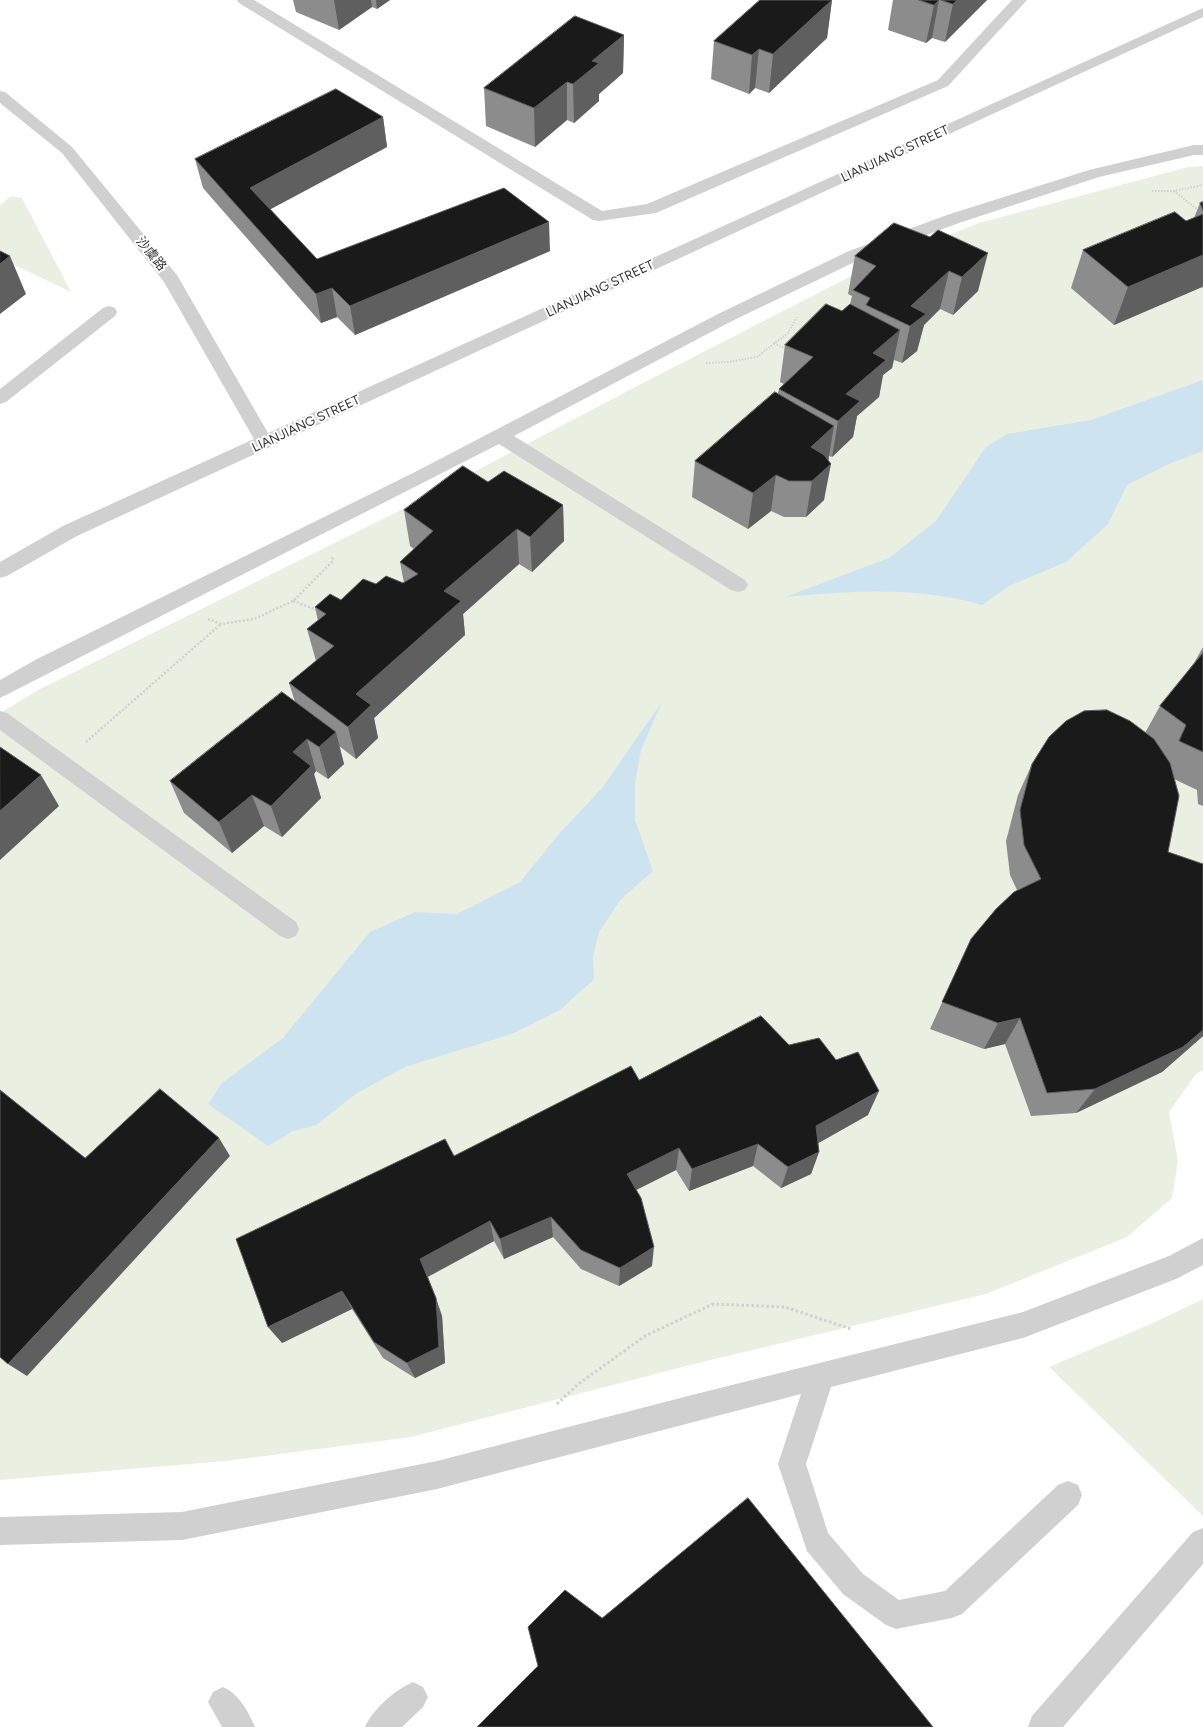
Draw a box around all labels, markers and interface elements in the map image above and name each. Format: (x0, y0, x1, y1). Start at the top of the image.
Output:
street label: LIANJIANG STREET (839, 122, 951, 186)
street label: 沙虞路 (133, 234, 169, 274)
street label: LIANJIANG STREET (544, 257, 656, 321)
street label: LIANJIANG STREET (250, 392, 362, 456)

